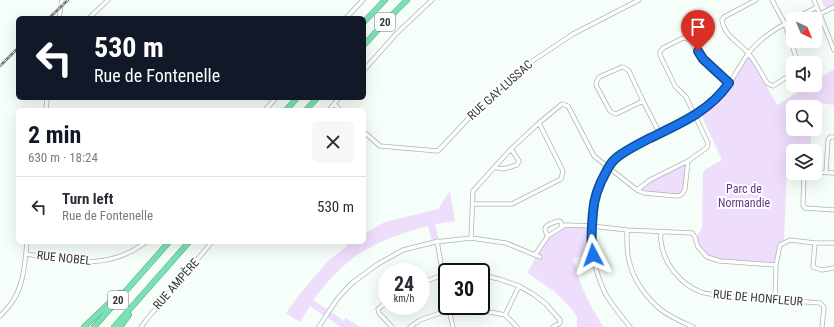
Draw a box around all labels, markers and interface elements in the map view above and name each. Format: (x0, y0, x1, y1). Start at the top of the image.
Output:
pin (681, 10, 715, 51)
north arrow (786, 12, 822, 48)
map controls (786, 12, 822, 180)
road number: 20 (375, 13, 395, 31)
icon: arrive (687, 16, 709, 38)
text: 530 m (94, 31, 164, 64)
icon: left (28, 32, 80, 84)
button: sound (786, 56, 822, 92)
street label: RUE GAY-LUSSAC (465, 57, 535, 123)
text: Rue de Fontenelle (94, 65, 220, 86)
button: search (786, 100, 822, 136)
text: 2 min (28, 121, 81, 149)
button: close (312, 121, 354, 163)
button: layers (786, 144, 822, 180)
text: 630 m · 18:24 (28, 150, 98, 165)
park label: Parc de Normandie (718, 182, 770, 210)
text: Turn left (62, 190, 113, 208)
icon: left (28, 196, 50, 218)
text: 530 m (317, 198, 354, 216)
text: Rue de Fontenelle (62, 208, 153, 223)
position arrow (572, 234, 614, 276)
street label: RUE NOBEL (36, 248, 92, 268)
street label: RUE AMPÈRE (149, 255, 202, 312)
speed limit sign: 30 (438, 263, 490, 315)
text: 24 (394, 272, 414, 296)
street label: RUE DE HONFLEUR (713, 287, 804, 309)
road number: 20 (108, 291, 128, 309)
text: km/h (394, 293, 414, 304)

